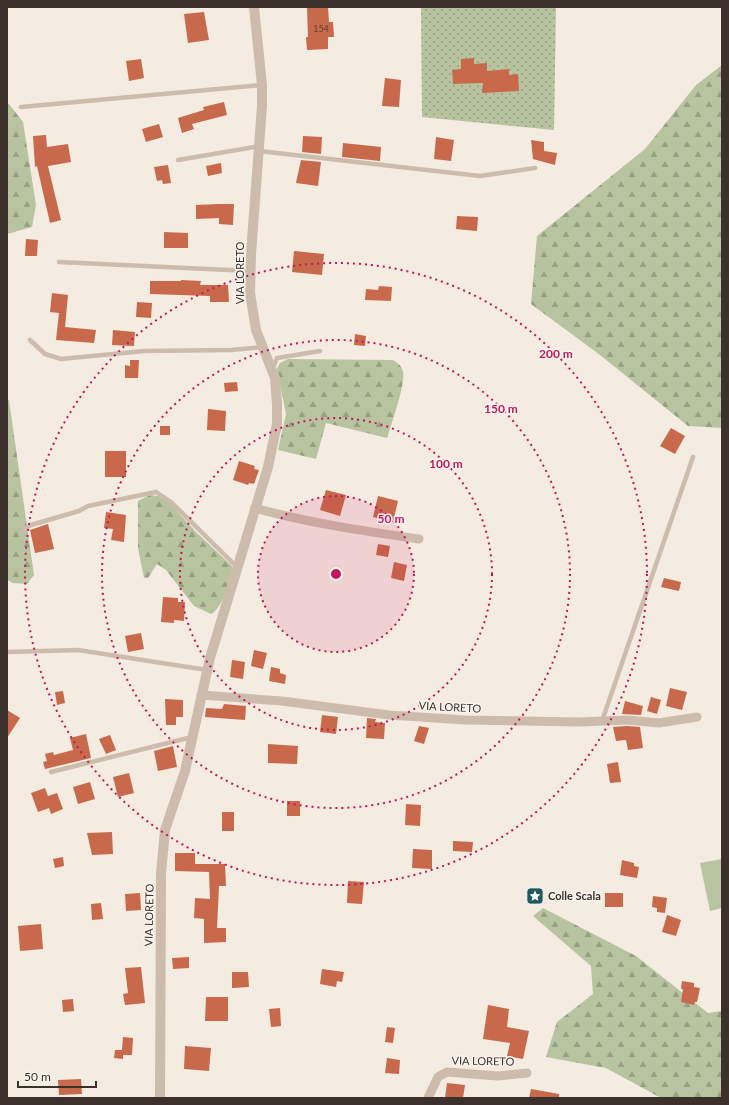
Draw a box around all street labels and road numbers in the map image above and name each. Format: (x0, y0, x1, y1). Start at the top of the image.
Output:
street label: VIA LORETO (233, 241, 246, 304)
street label: VIA LORETO (418, 698, 482, 715)
street label: VIA LORETO (141, 883, 156, 946)
street label: VIA LORETO (452, 1053, 515, 1068)

